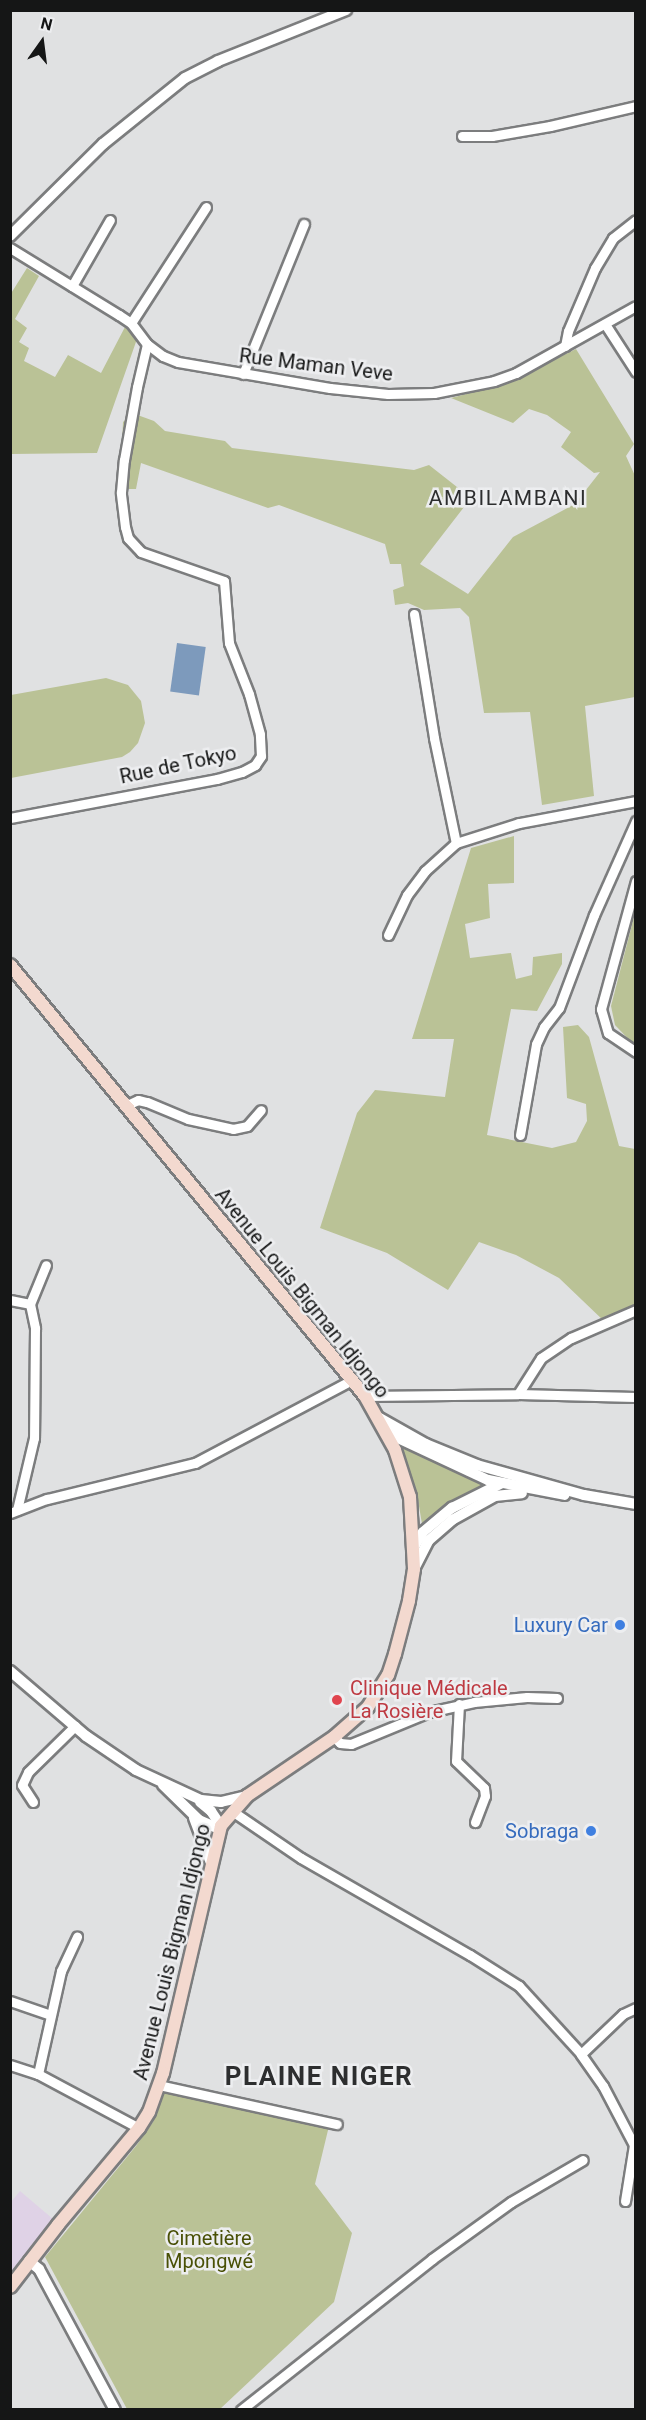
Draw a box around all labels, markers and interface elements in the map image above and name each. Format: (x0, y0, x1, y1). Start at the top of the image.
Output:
north arrow (12, 12, 72, 72)
text: N (39, 13, 54, 35)
street label: Rue Maman Veve (238, 344, 394, 386)
district label: AMBILAMBANI (429, 485, 587, 511)
street label: Rue de Tokyo (117, 741, 239, 789)
street label: Avenue Louis Bigman Idjongo (210, 1183, 394, 1403)
place label: Luxury Car (514, 1613, 608, 1637)
marker: Luxury Car (613, 1618, 627, 1632)
place label: Clinique Médicale La Rosière (350, 1676, 508, 1723)
marker: Clinique Médicale La Rosière (328, 1691, 346, 1709)
place label: Sobraga (505, 1819, 579, 1843)
street label: Avenue Louis Bigman Idjongo (129, 1821, 215, 2083)
marker: Sobraga (584, 1824, 598, 1838)
district label: PLAINE NIGER (225, 2061, 413, 2093)
park label: Cimetière Mpongwé (165, 2226, 253, 2273)

